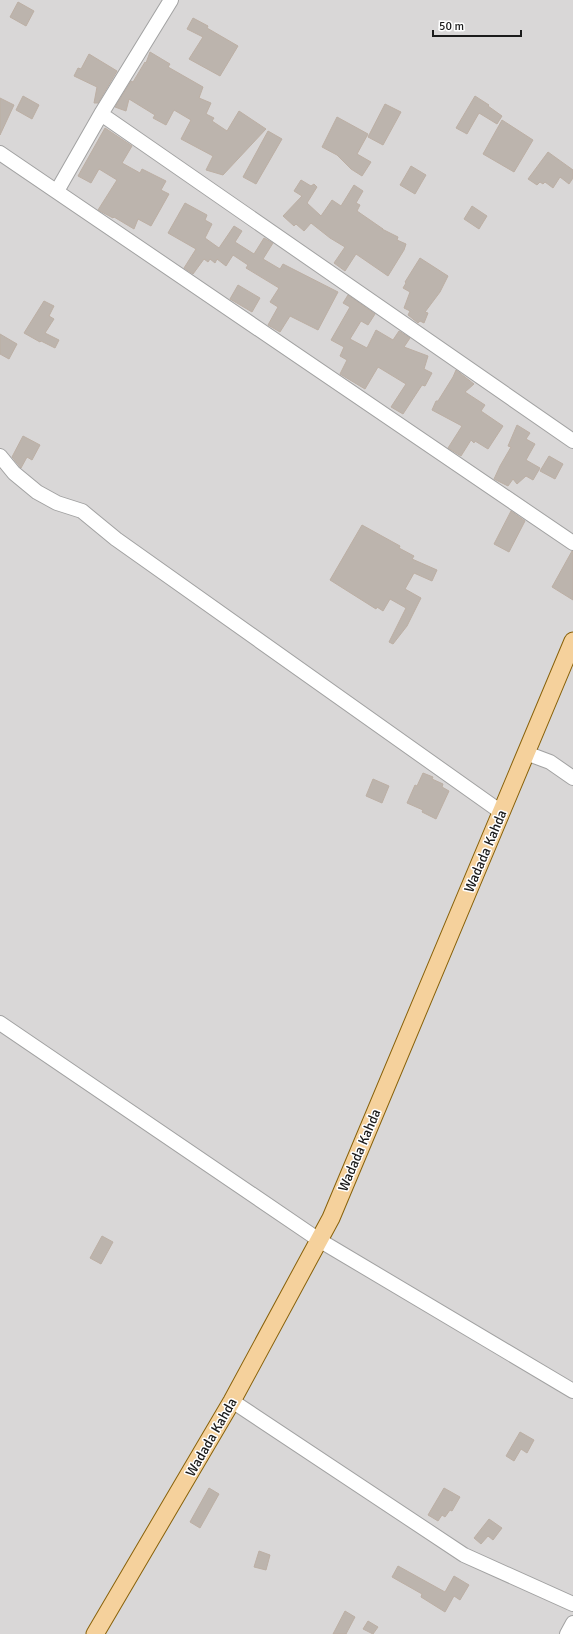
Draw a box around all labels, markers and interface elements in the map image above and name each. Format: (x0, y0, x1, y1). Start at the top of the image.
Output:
scale bar (433, 12, 521, 38)
text: 50 m (439, 19, 464, 34)
street label: Wadada Kahda (460, 807, 510, 895)
street label: Wadada Kahda (334, 1106, 384, 1194)
street label: Wadada Kahda (182, 1395, 241, 1480)

